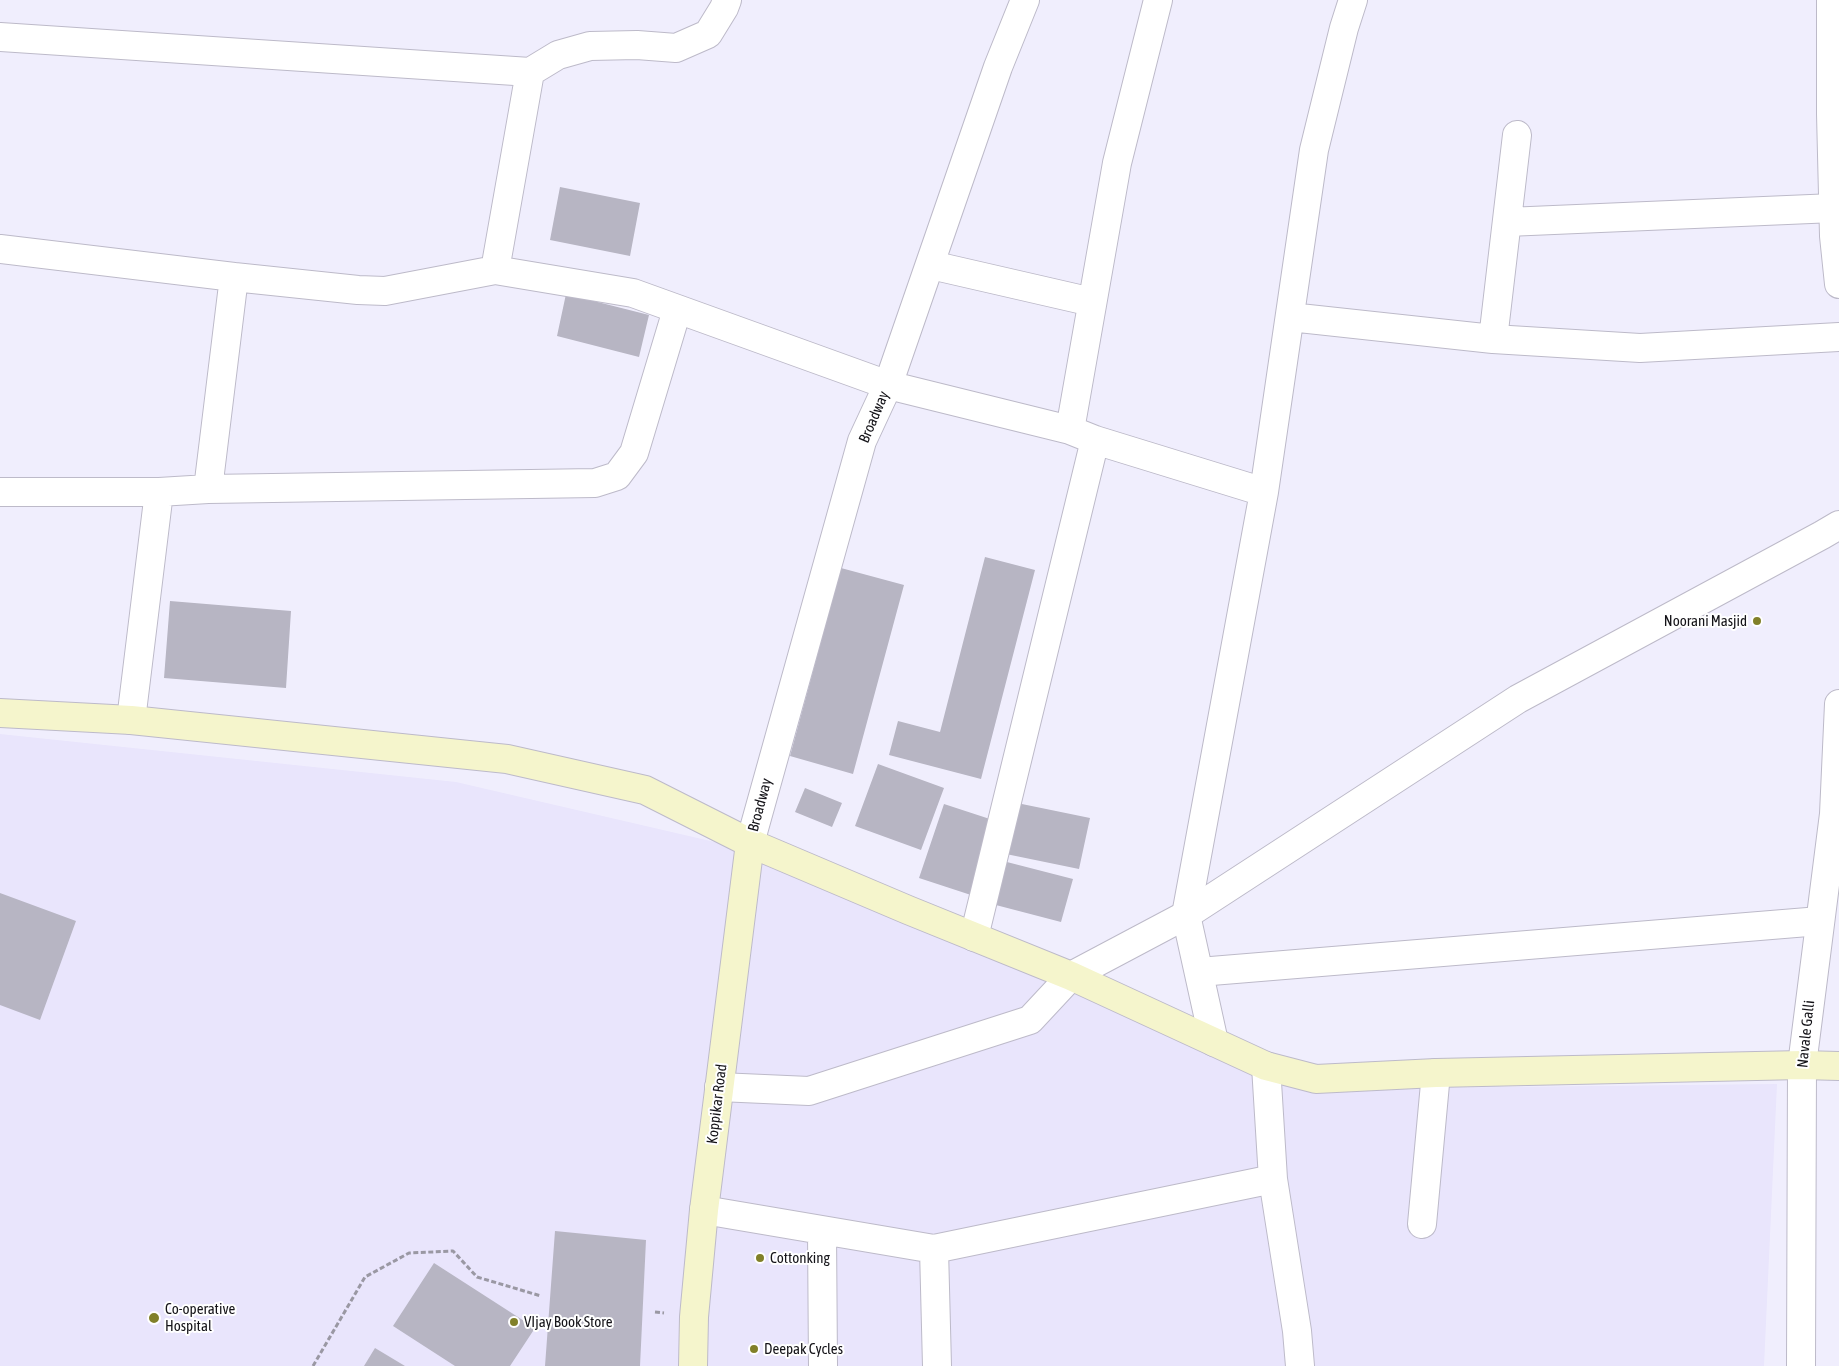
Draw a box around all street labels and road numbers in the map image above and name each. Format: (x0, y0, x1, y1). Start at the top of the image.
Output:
street label: Broadway (855, 388, 893, 446)
street label: Broadway (744, 776, 776, 834)
street label: Navale Galli (1794, 999, 1818, 1069)
street label: Koppikar Road (703, 1063, 731, 1145)

